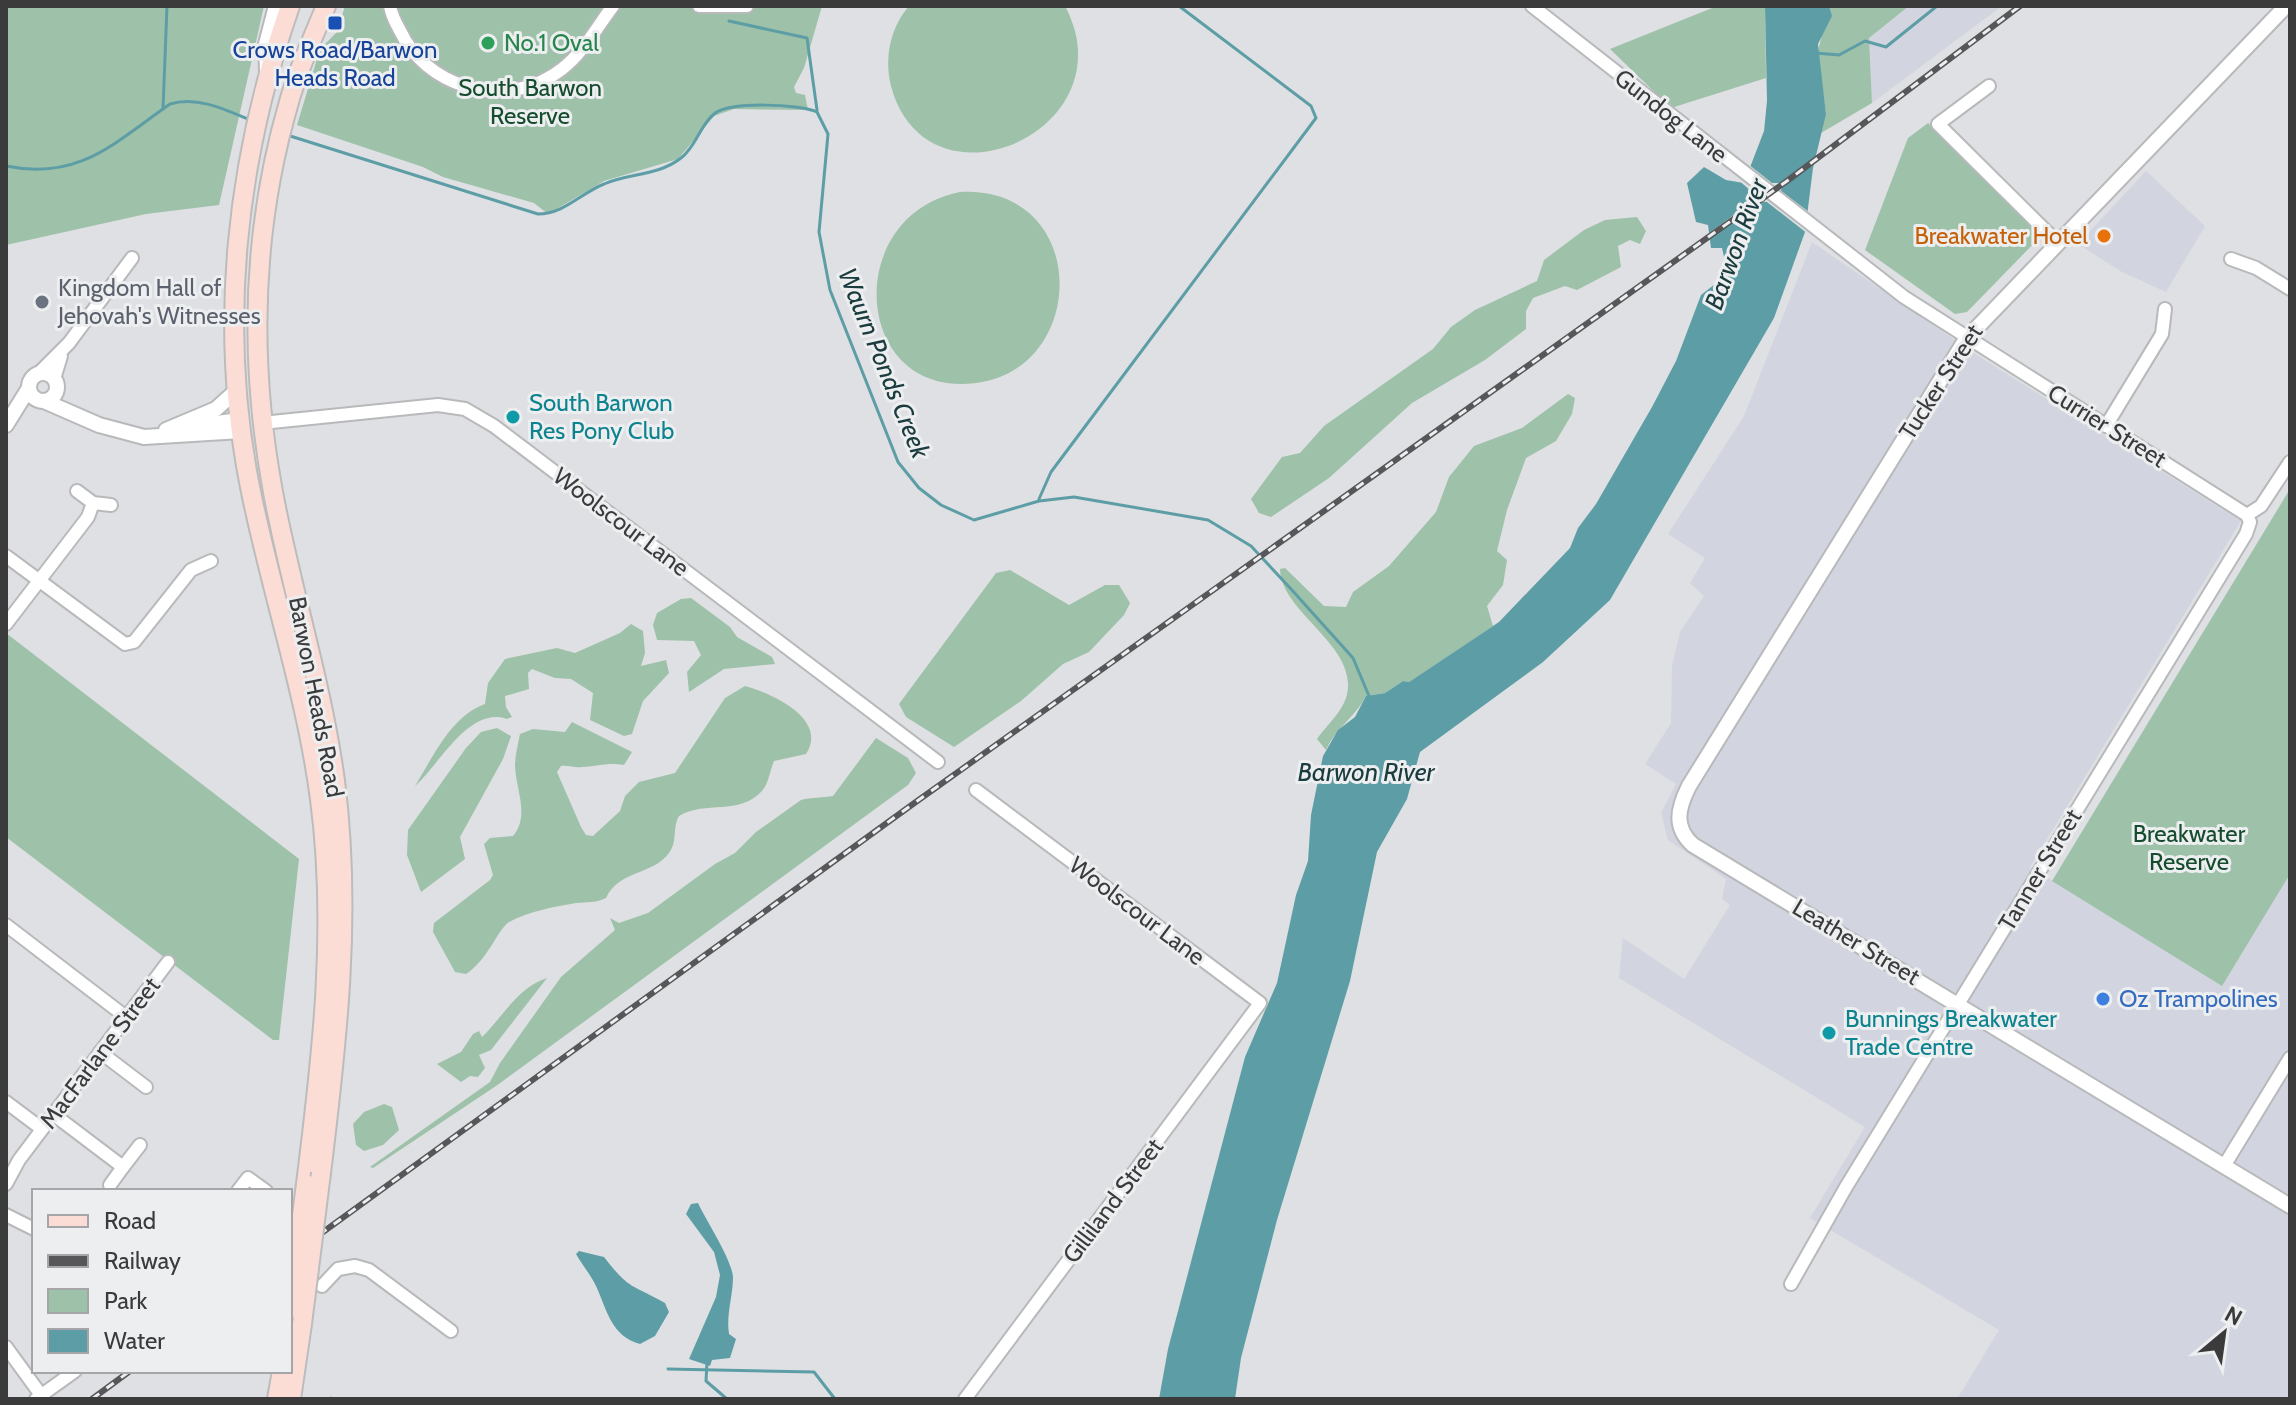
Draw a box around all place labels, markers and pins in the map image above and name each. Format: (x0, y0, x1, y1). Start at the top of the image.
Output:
marker: Crows Road/Barwon Heads Road (326, 14, 344, 32)
place label: No.1 Oval (504, 28, 599, 57)
marker: No.1 Oval (479, 34, 497, 52)
place label: Crows Road/Barwon Heads Road (233, 35, 437, 92)
place label: Breakwater Hotel (1915, 221, 2088, 250)
marker: Breakwater Hotel (2095, 227, 2113, 245)
place label: Kingdom Hall of Jehovah's Witnesses (57, 273, 261, 330)
marker: Kingdom Hall of Jehovah's Witnesses (33, 293, 51, 311)
place label: South Barwon Res Pony Club (529, 388, 674, 445)
marker: South Barwon Res Pony Club (504, 408, 522, 426)
place label: Oz Trampolines (2119, 984, 2278, 1013)
marker: Oz Trampolines (2094, 990, 2112, 1008)
place label: Bunnings Breakwater Trade Centre (1845, 1004, 2057, 1061)
marker: Bunnings Breakwater Trade Centre (1820, 1024, 1838, 1042)

